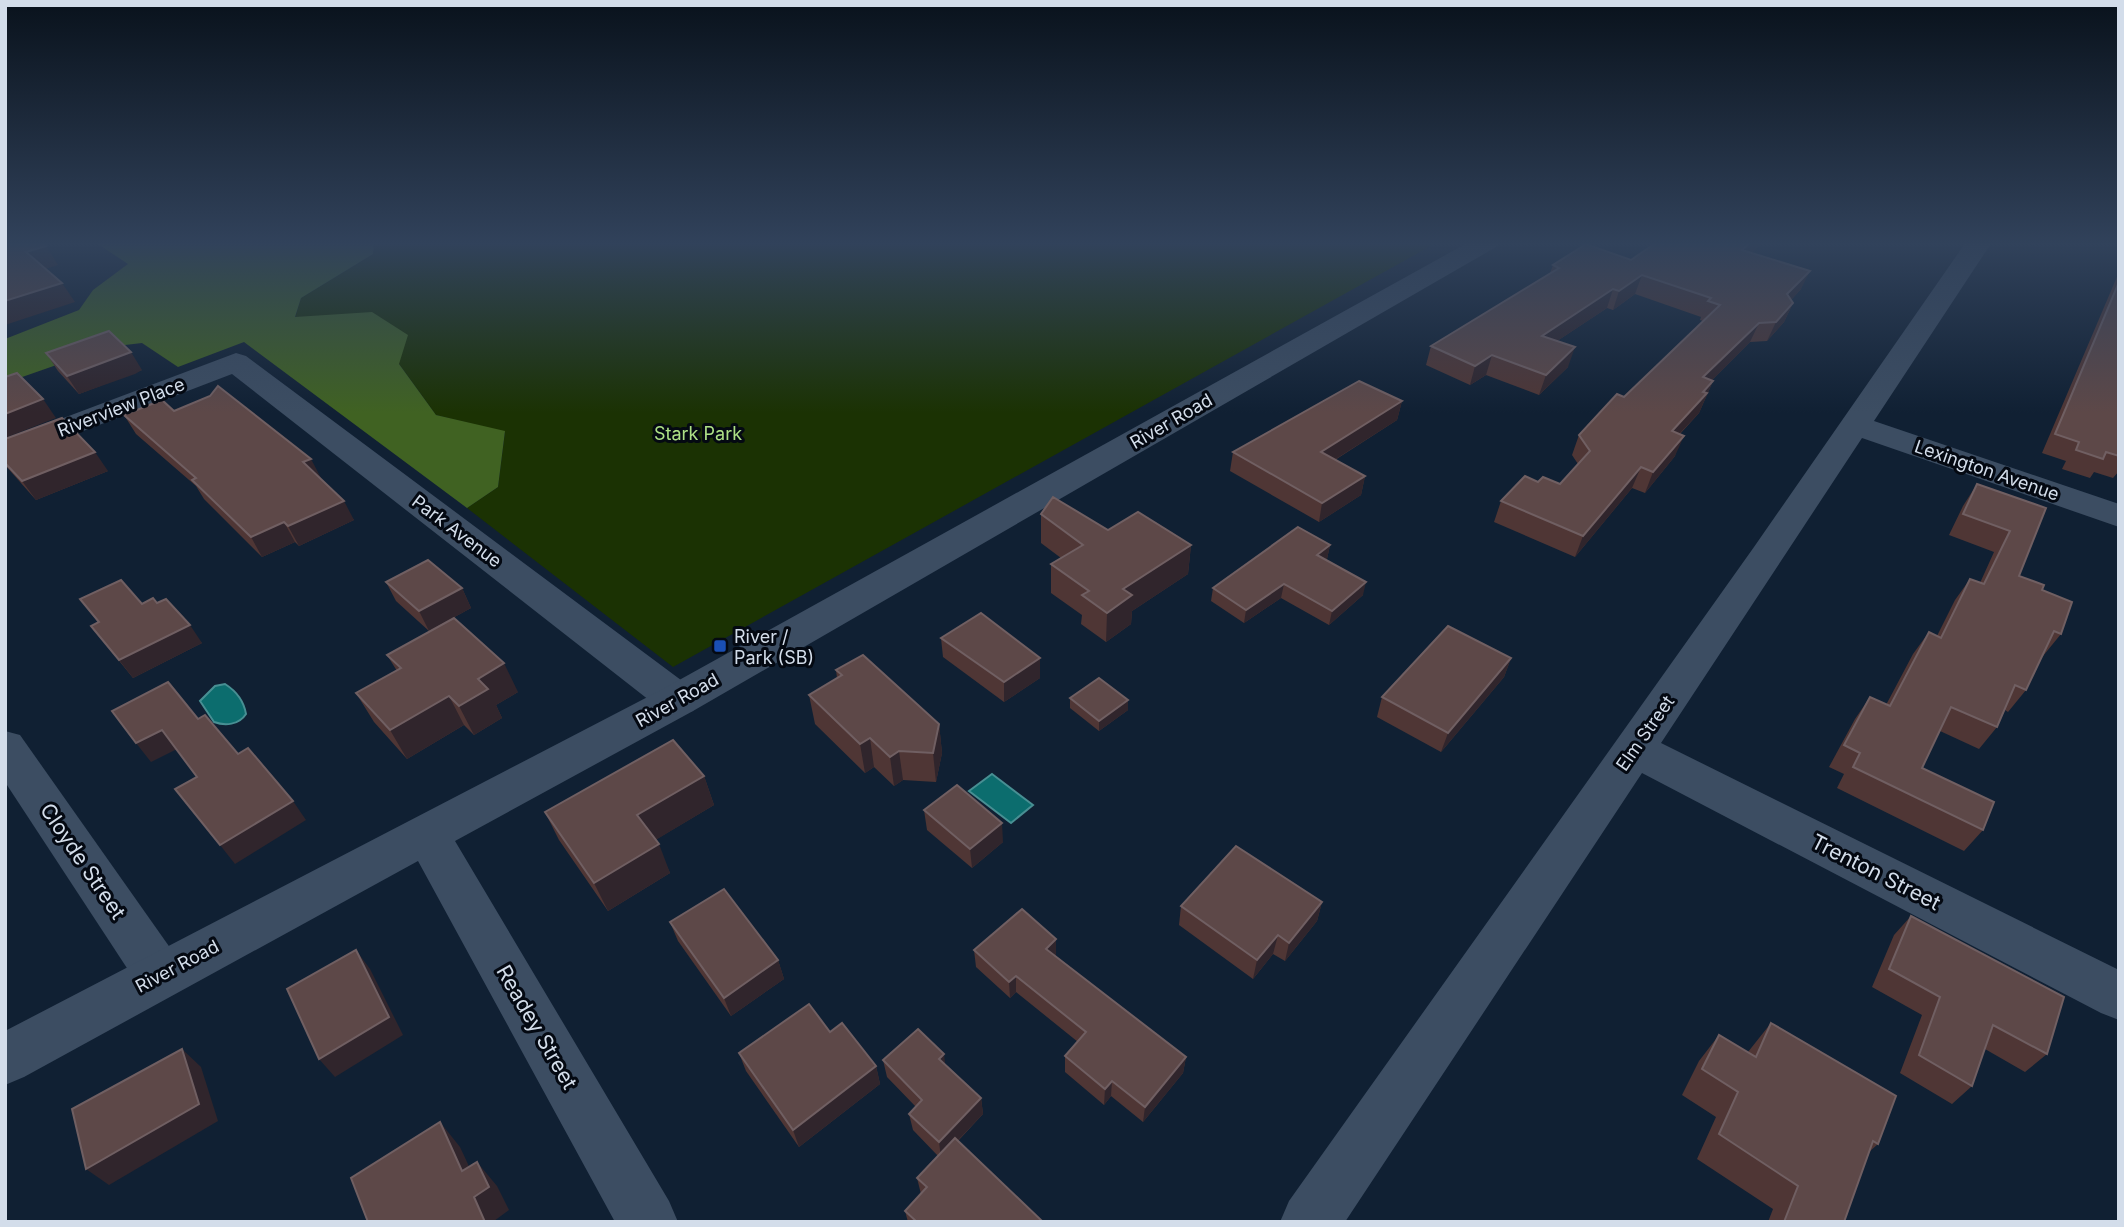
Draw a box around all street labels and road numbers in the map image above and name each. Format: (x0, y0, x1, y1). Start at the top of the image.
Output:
street label: Riverview Place (54, 373, 188, 441)
street label: River Road (1126, 389, 1216, 453)
street label: Lexington Avenue (1912, 435, 2062, 505)
street label: Park Avenue (408, 490, 506, 572)
street label: River Road (632, 669, 722, 731)
street label: Elm Street (1612, 691, 1679, 775)
street label: Cloyde Street (35, 798, 131, 924)
street label: Trenton Street (1807, 829, 1945, 915)
street label: River Road (132, 935, 222, 997)
street label: Readey Street (491, 961, 583, 1094)

